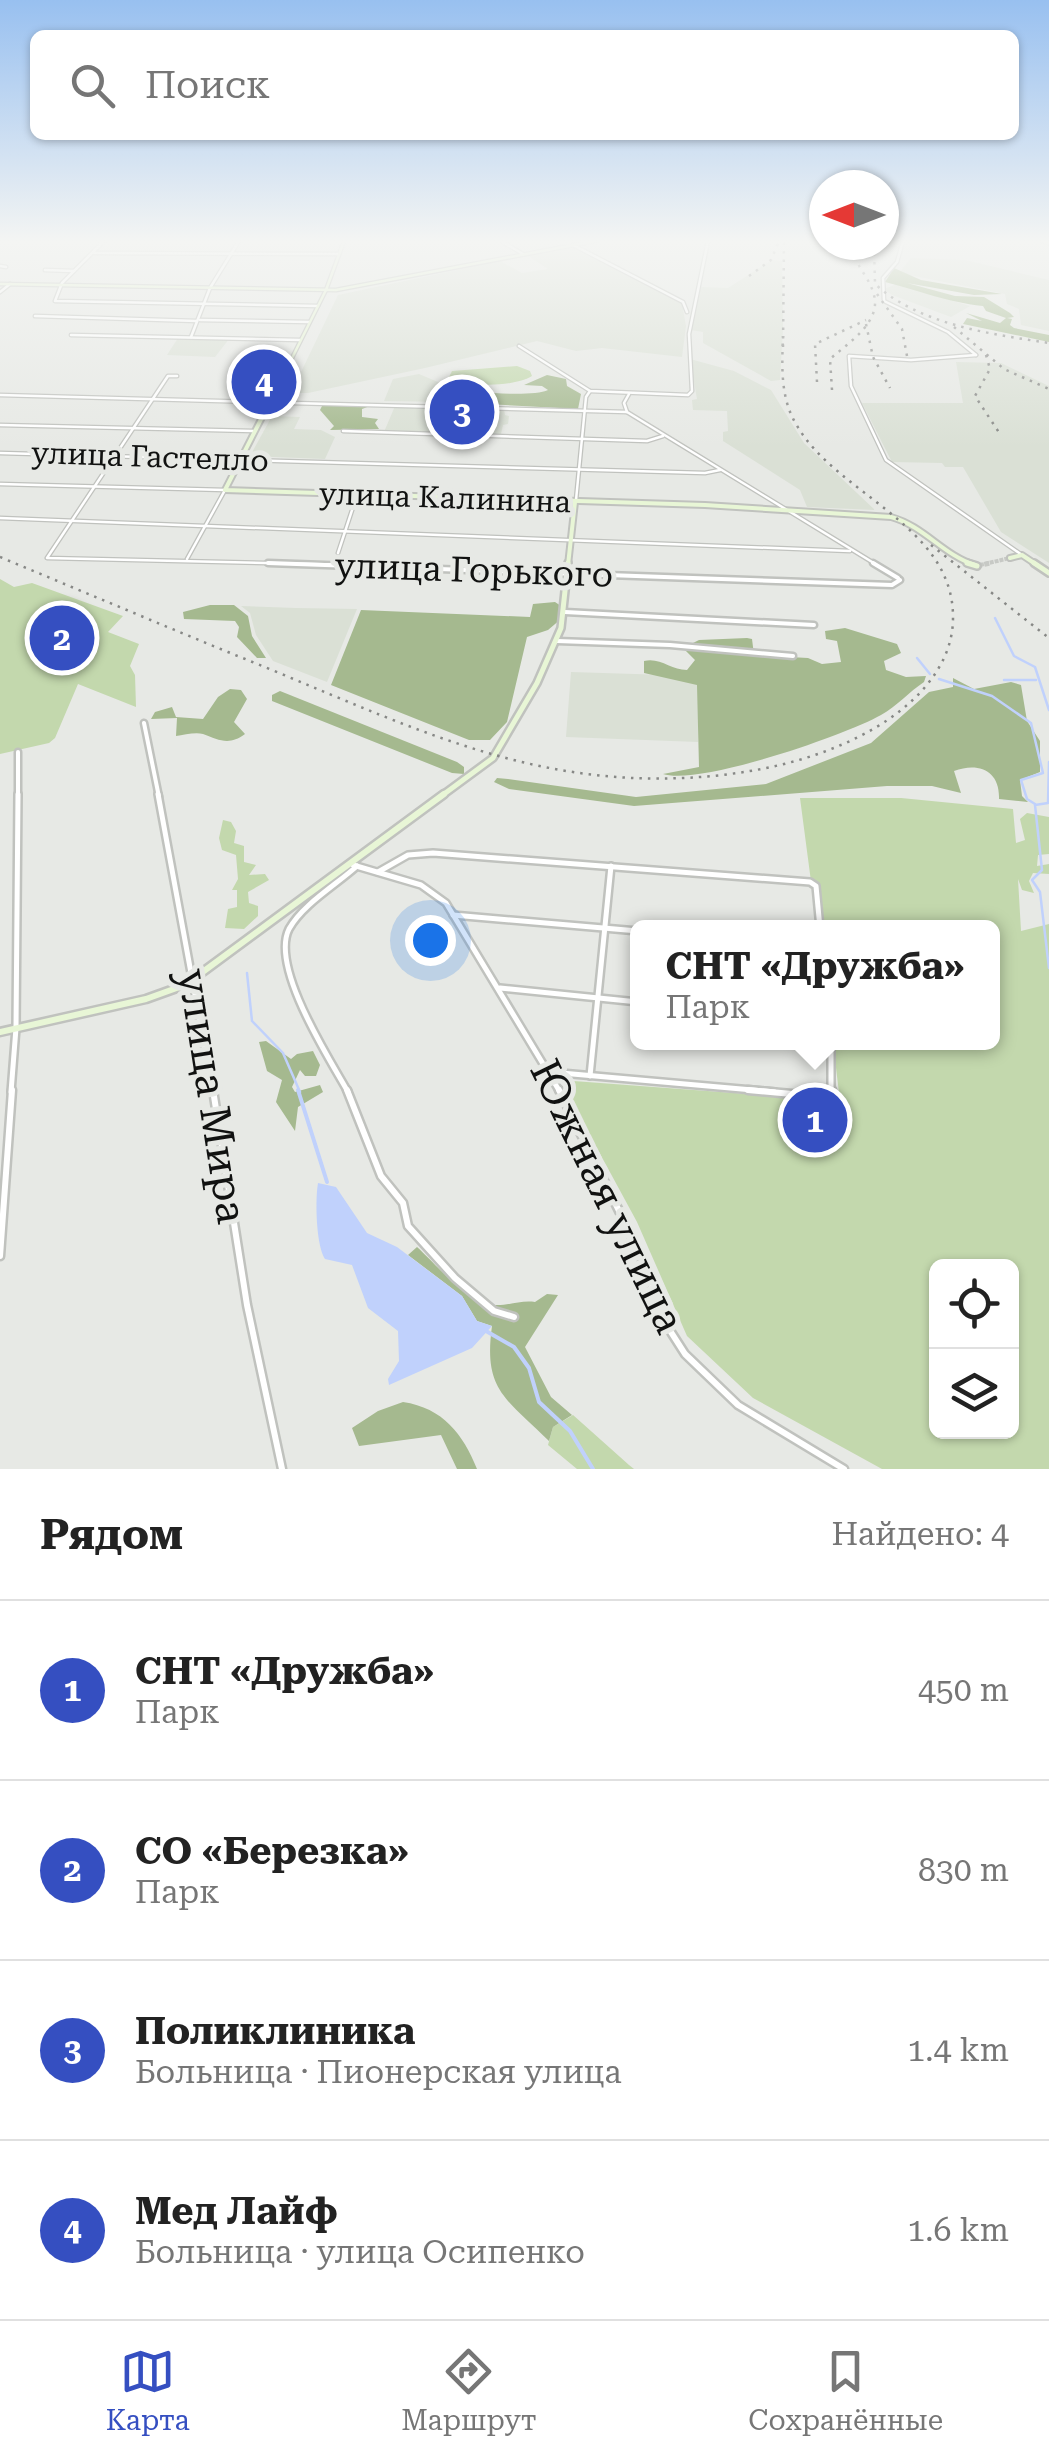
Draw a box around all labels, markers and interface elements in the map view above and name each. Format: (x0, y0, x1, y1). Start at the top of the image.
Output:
search box (30, 30, 1019, 140)
icon: search (65, 58, 120, 113)
text: Поиск (145, 63, 270, 107)
north arrow (809, 170, 899, 260)
pin: 4 (232, 344, 296, 420)
pin: 3 (430, 374, 494, 450)
street label: улица Гастелло (31, 435, 269, 478)
street label: улица Калинина (319, 476, 572, 519)
street label: улица Горького (334, 545, 614, 596)
pin: 2 (30, 600, 94, 676)
your location (405, 915, 456, 966)
popup (630, 920, 1000, 1050)
text: СНТ «Дружба» (665, 944, 965, 988)
street label: улица Мира (168, 965, 257, 1227)
text: Парк (665, 988, 750, 1026)
street label: Южная улица (520, 1052, 695, 1341)
pin: 1 (782, 1082, 848, 1158)
map controls (929, 1259, 1019, 1439)
button: locate (929, 1259, 1019, 1349)
button: layers (929, 1349, 1019, 1439)
text: Рядом (40, 1510, 183, 1559)
text: Найдено: 4 (831, 1515, 1009, 1553)
text: СНТ «Дружба» (135, 1649, 434, 1693)
text: 1 (64, 1671, 81, 1709)
text: 450 m (918, 1671, 1009, 1709)
text: Парк (135, 1693, 220, 1731)
text: СО «Березка» (135, 1829, 409, 1873)
text: 2 (64, 1851, 81, 1889)
text: 830 m (918, 1851, 1009, 1889)
text: Парк (135, 1873, 220, 1911)
text: Поликлиника (135, 2009, 415, 2053)
text: 3 (64, 2031, 81, 2069)
text: 1.4 km (907, 2031, 1009, 2069)
text: Больница · Пионерская улица (135, 2053, 622, 2091)
text: Мед Лайф (135, 2189, 338, 2233)
text: 4 (64, 2211, 81, 2249)
text: 1.6 km (907, 2211, 1009, 2249)
text: Больница · улица Осипенко (135, 2233, 585, 2271)
tab: Карта (106, 2344, 190, 2437)
tab: Маршрут (401, 2344, 537, 2437)
tab: Сохранённые (748, 2344, 943, 2437)

